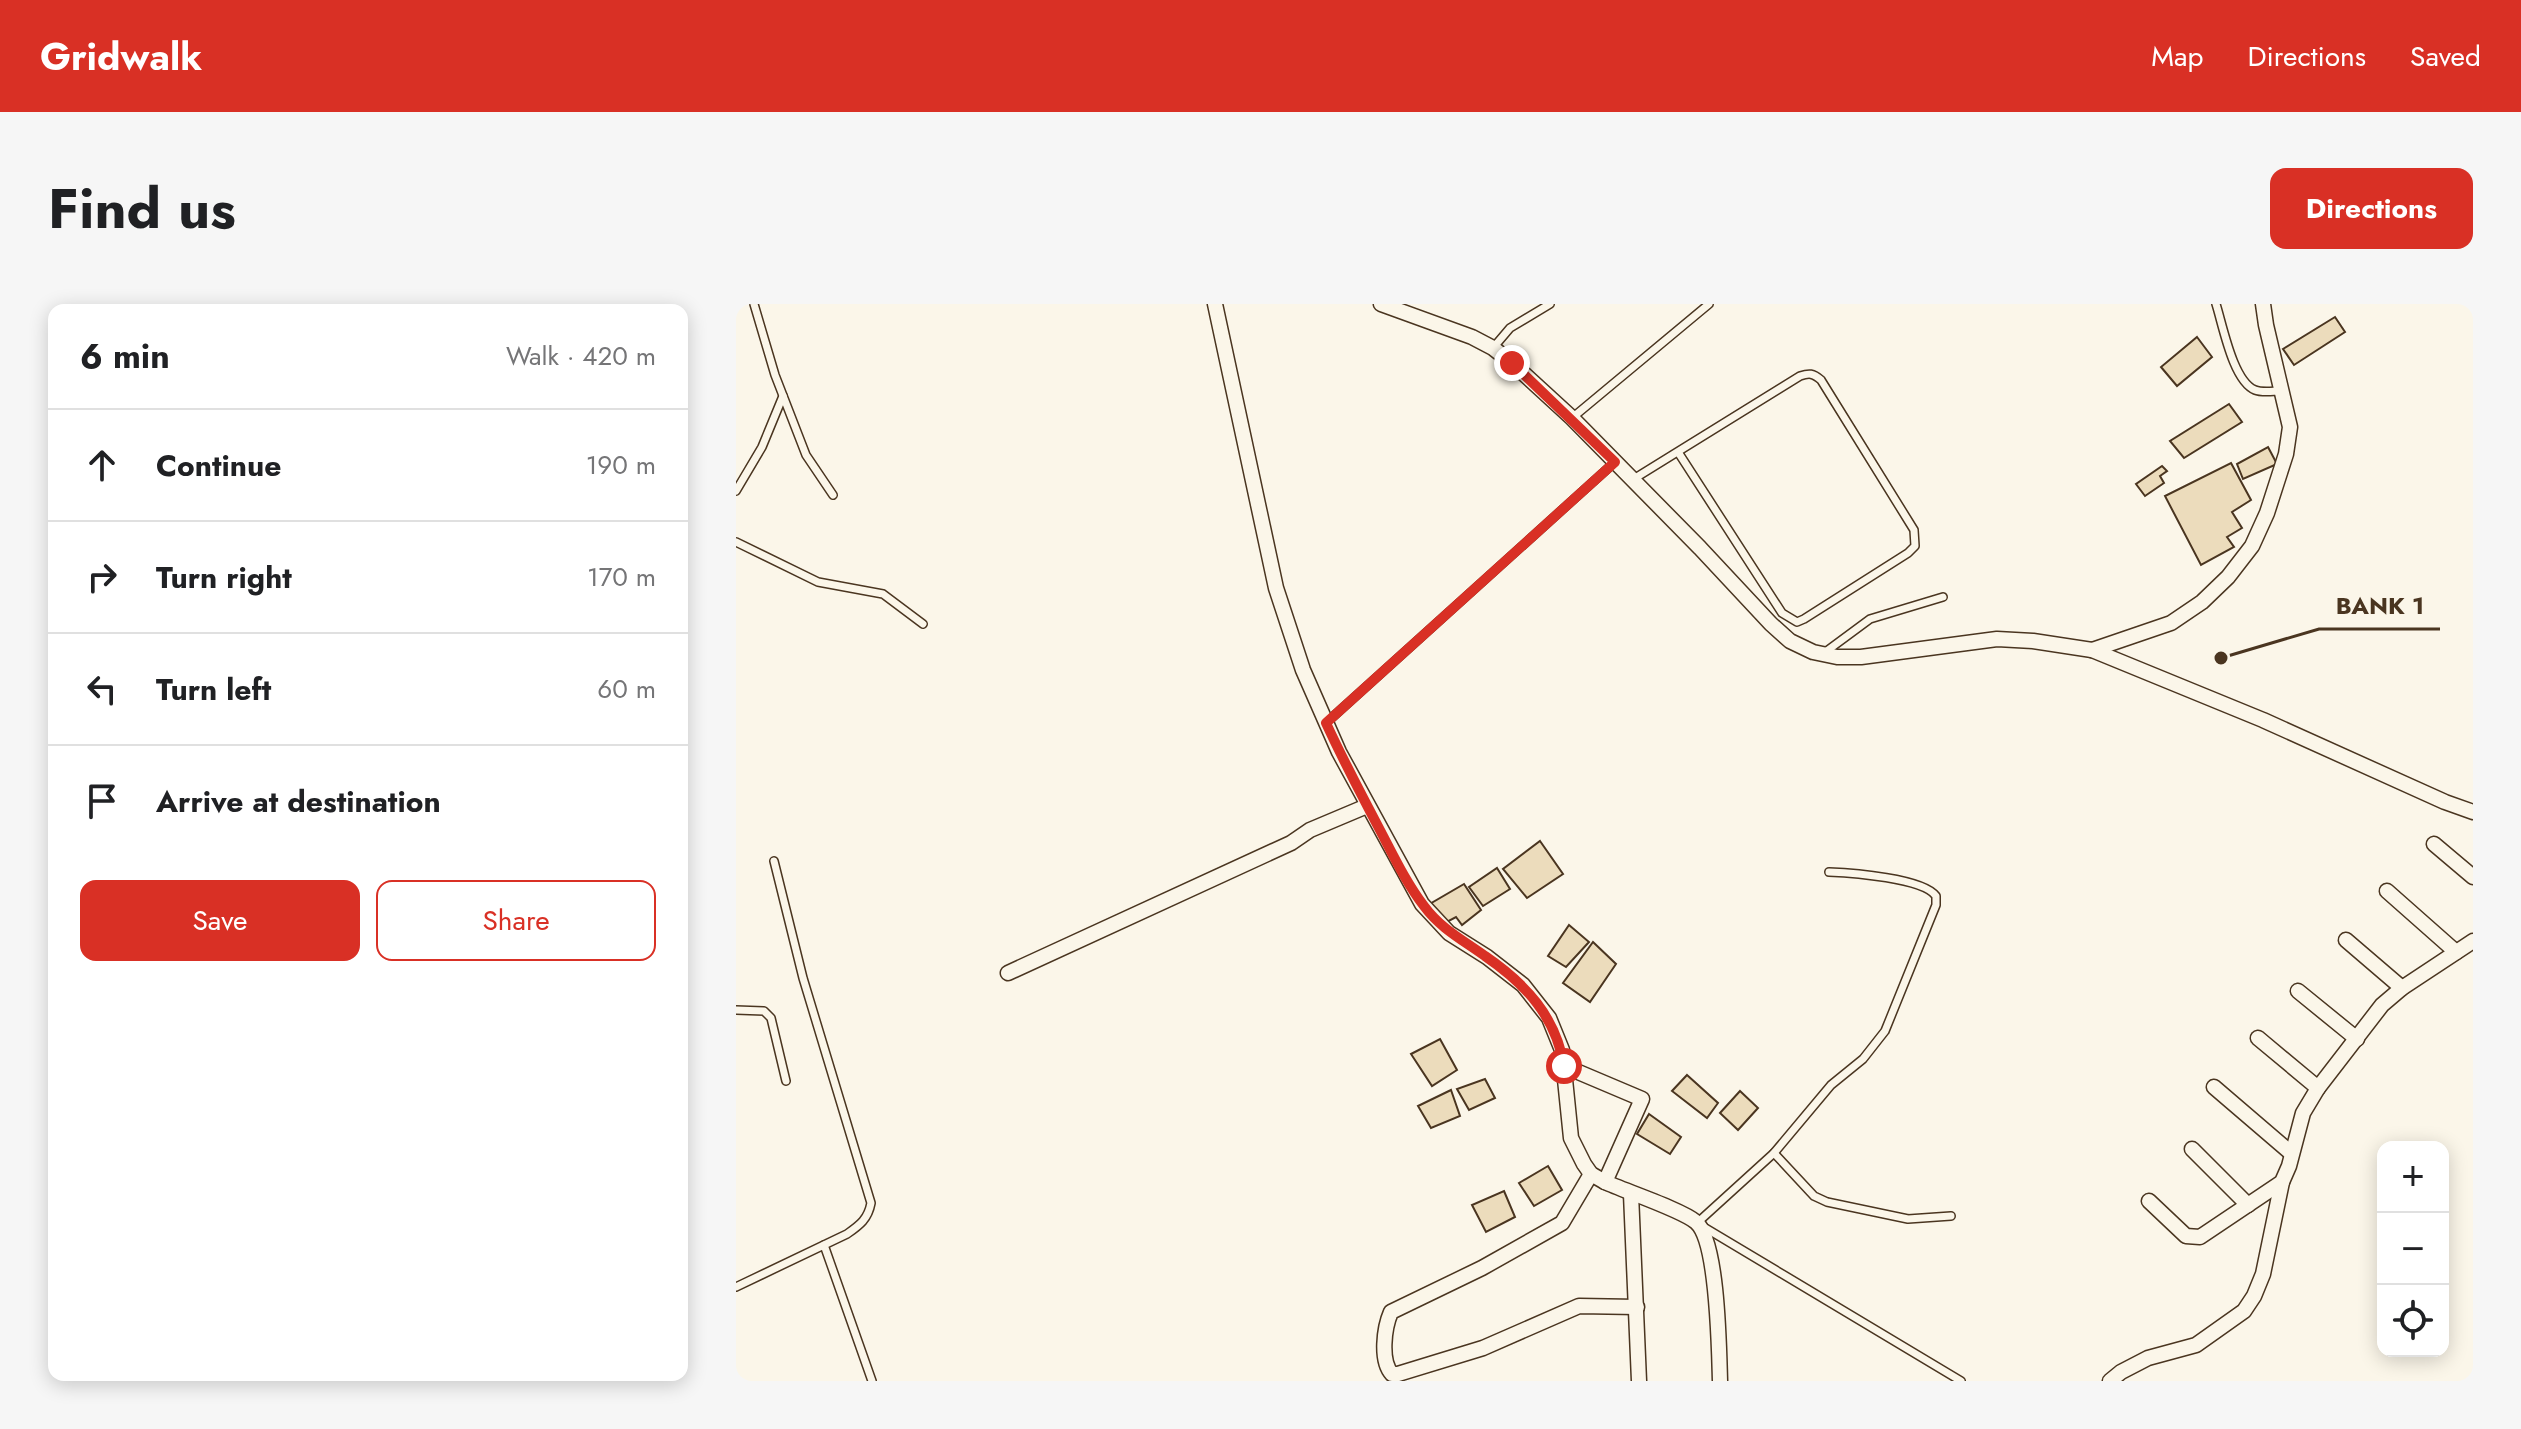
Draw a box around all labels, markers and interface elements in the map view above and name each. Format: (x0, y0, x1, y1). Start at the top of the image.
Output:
text: Gridwalk (40, 29, 202, 84)
text: Map (2151, 36, 2203, 77)
text: Directions (2247, 36, 2366, 77)
text: Saved (2410, 36, 2481, 77)
text: Find us (48, 168, 236, 249)
button: Directions (2270, 168, 2473, 249)
text: 6 min (80, 332, 170, 381)
text: Walk · 420 m (506, 337, 656, 375)
route end (1494, 345, 1530, 381)
icon: ahead (80, 443, 124, 487)
text: Continue (156, 444, 282, 487)
text: 190 m (586, 446, 656, 484)
icon: right (80, 555, 124, 599)
text: Turn right (156, 556, 292, 599)
text: 170 m (587, 558, 656, 596)
callout: BANK 1 (2319, 581, 2440, 629)
text: BANK 1 (2336, 588, 2424, 623)
icon: left (80, 667, 124, 711)
text: Turn left (156, 668, 271, 711)
text: 60 m (597, 670, 656, 708)
icon: arrive (80, 779, 124, 823)
text: Arrive at destination (156, 780, 441, 823)
button: Save (80, 880, 360, 961)
button: Share (376, 880, 656, 961)
route start (1546, 1048, 1582, 1084)
map controls (2377, 1141, 2449, 1357)
button: + (2377, 1141, 2449, 1213)
button: − (2377, 1213, 2449, 1285)
button: locate (2377, 1285, 2449, 1357)

